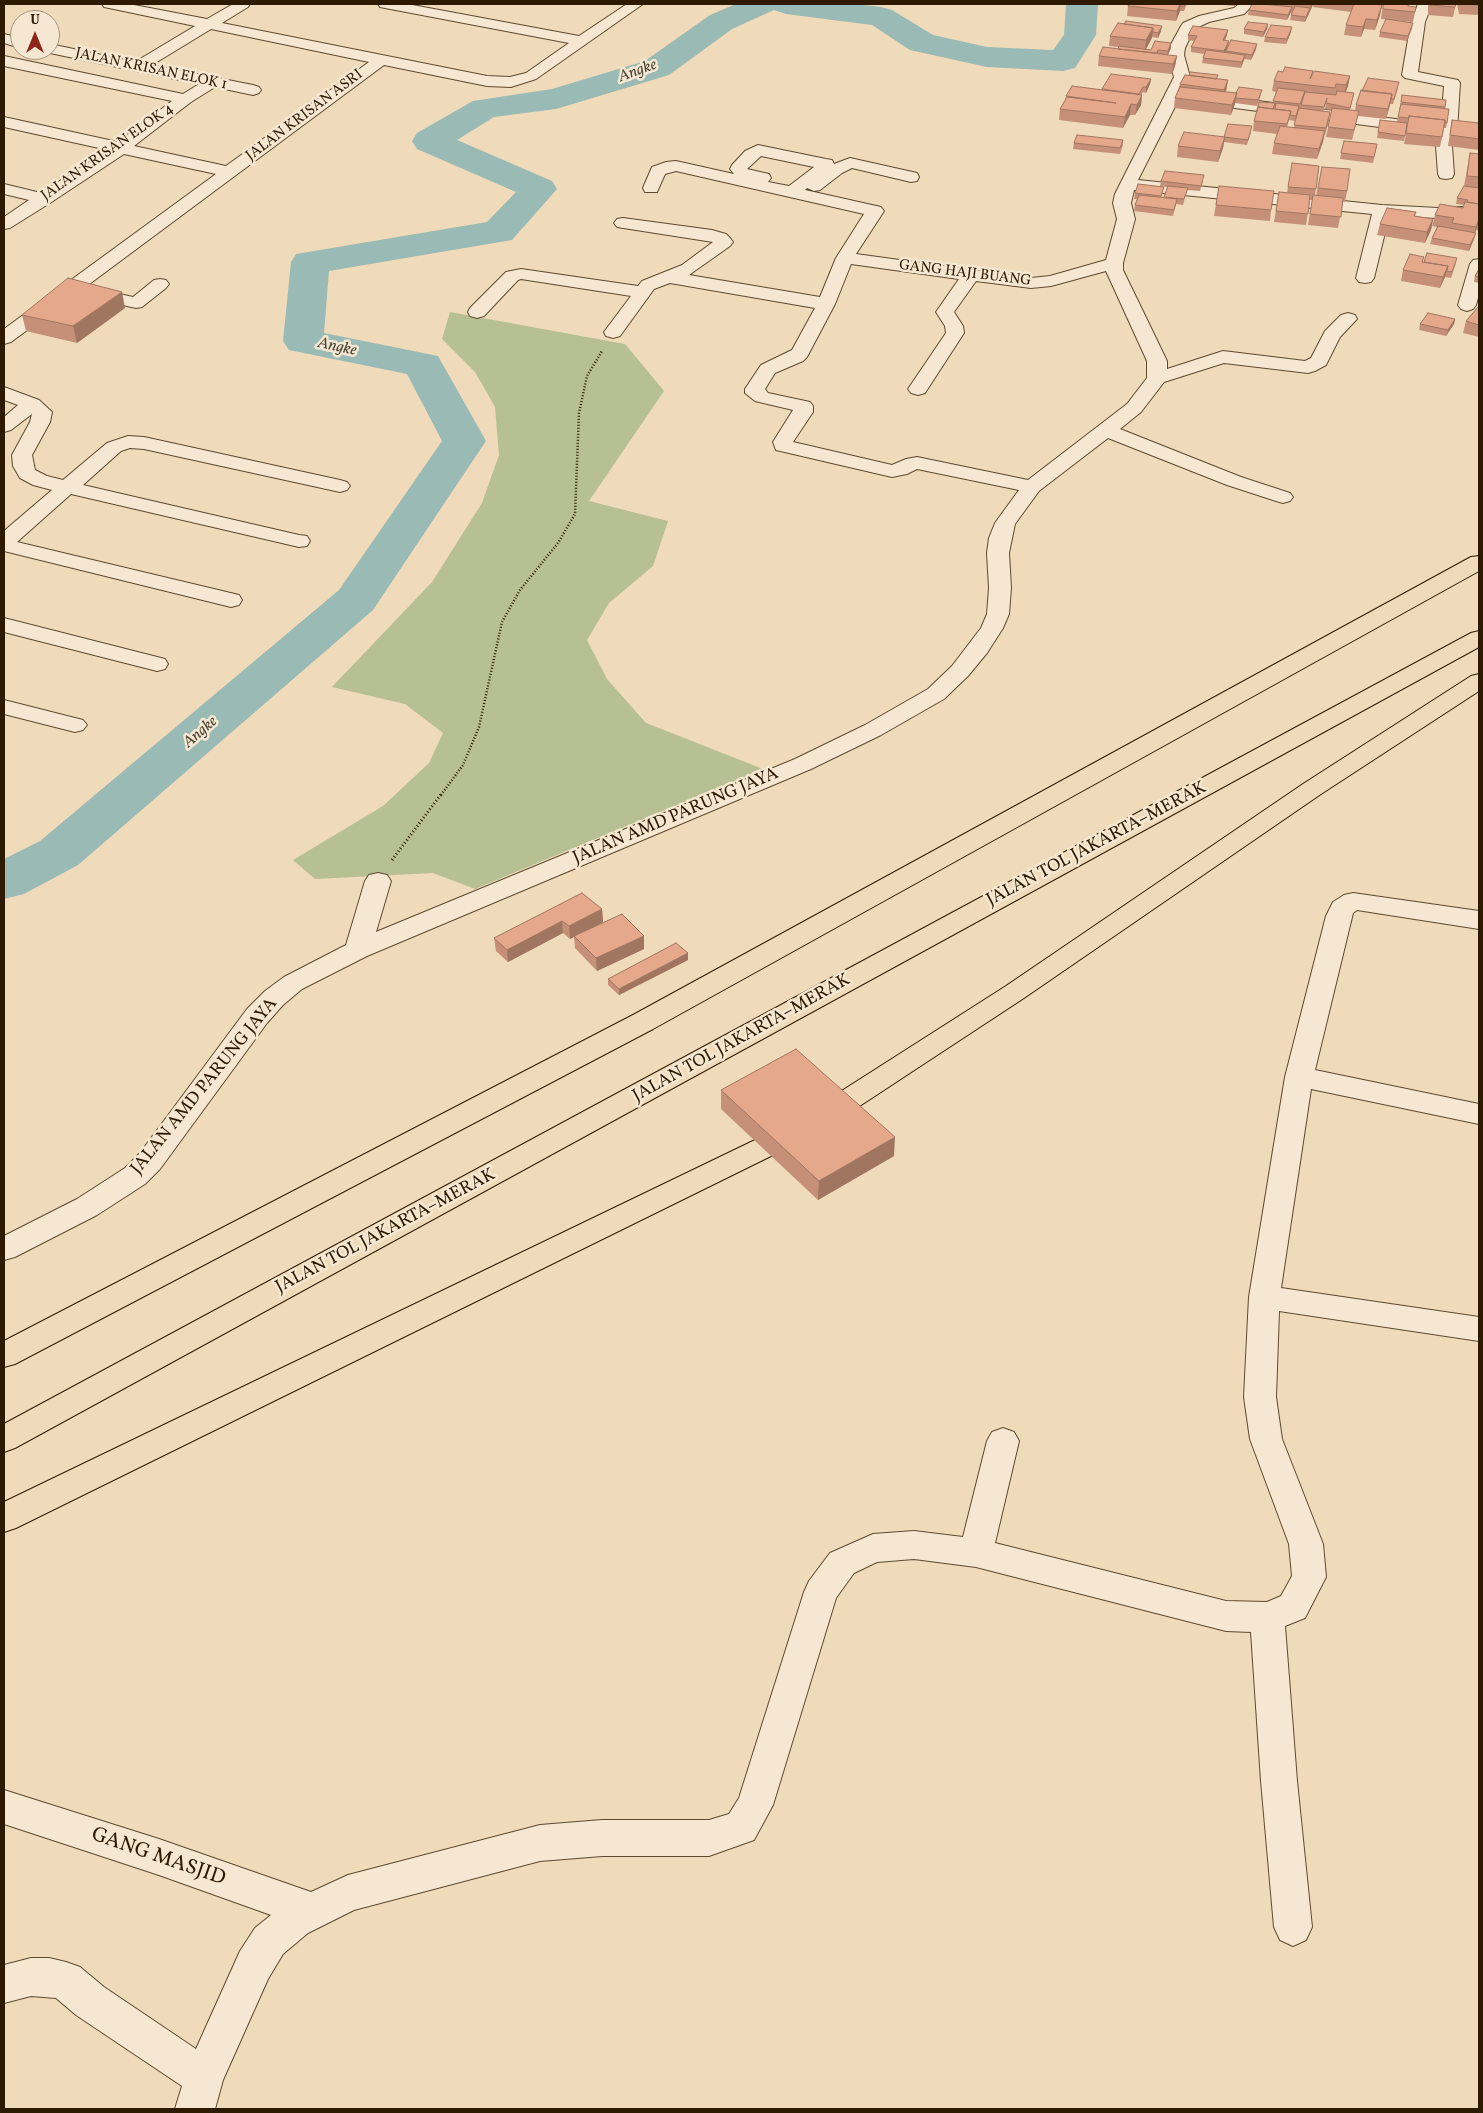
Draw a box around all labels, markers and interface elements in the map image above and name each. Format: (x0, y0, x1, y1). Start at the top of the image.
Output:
north arrow (10, 10, 60, 60)
text: U (30, 11, 40, 30)
street label: JALAN KRISAN ELOK 1 (73, 45, 229, 95)
water label: Angke (616, 56, 660, 88)
street label: JALAN KRISAN ASRI (243, 66, 367, 166)
street label: JALAN KRISAN ELOK 4 (38, 100, 178, 206)
street label: GANG HAJI BUANG (898, 257, 1032, 291)
water label: Angke (316, 335, 358, 361)
water label: Angke (180, 713, 222, 753)
street label: JALAN AMD PARUNG JAYA (570, 764, 782, 870)
street label: JALAN TOL JAKARTA–MERAK (983, 778, 1211, 912)
street label: JALAN TOL JAKARTA–MERAK (629, 970, 855, 1108)
street label: JALAN AMD PARUNG JAYA (127, 994, 283, 1180)
street label: JALAN TOL JAKARTA–MERAK (272, 1165, 500, 1299)
street label: GANG MASJID (88, 1823, 228, 1893)

